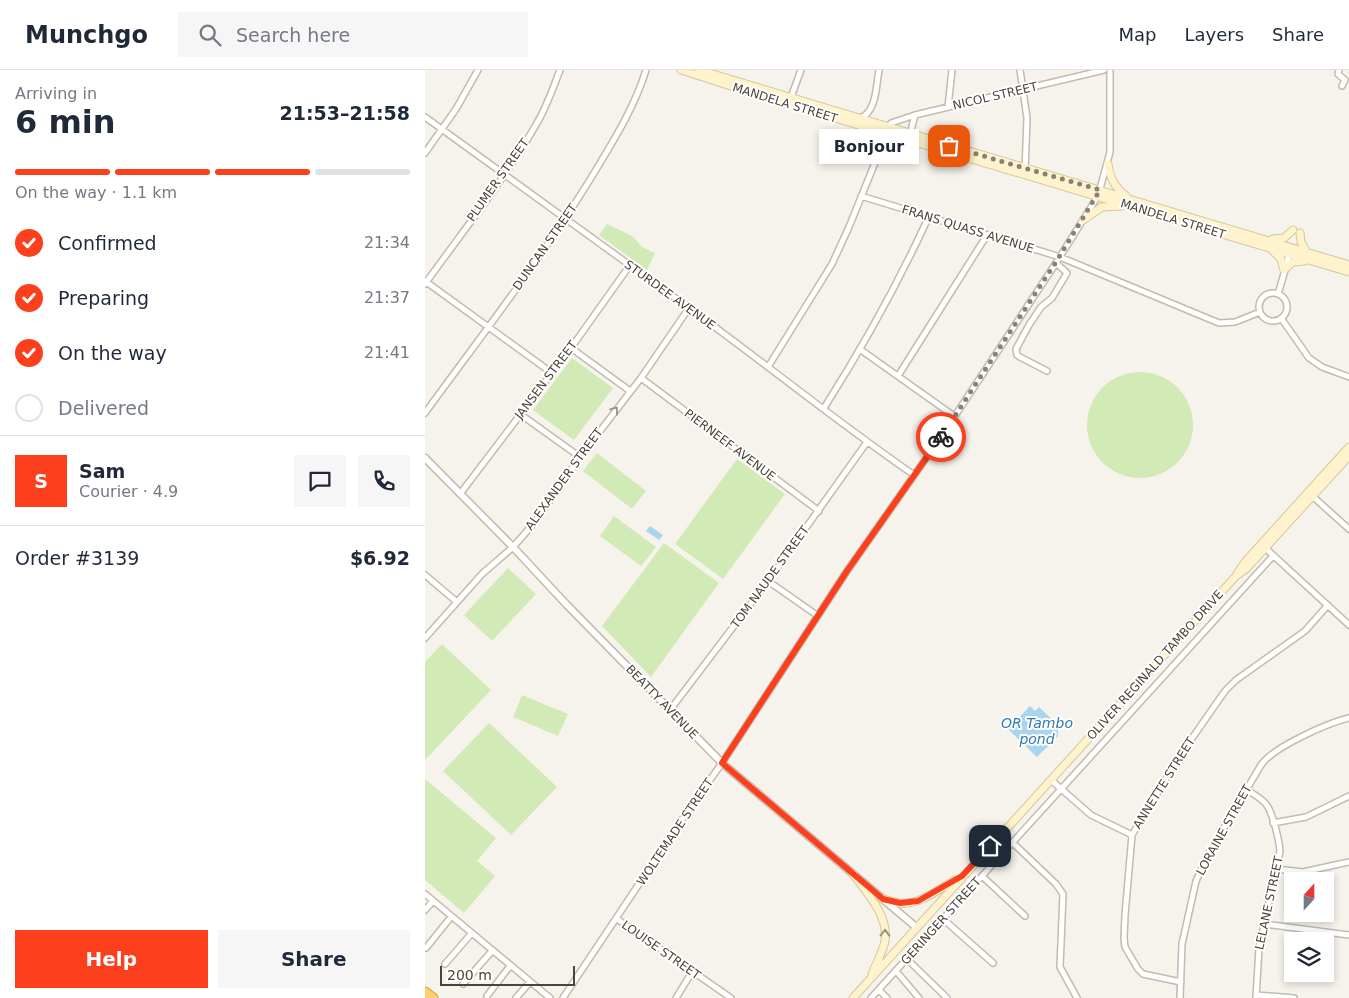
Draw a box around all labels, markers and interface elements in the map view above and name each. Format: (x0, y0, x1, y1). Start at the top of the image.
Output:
search box (178, 12, 528, 57)
text: Munchgo (25, 21, 148, 49)
icon: search (196, 21, 224, 49)
text: Search here (236, 24, 350, 46)
text: Map (1118, 24, 1156, 45)
text: Layers (1184, 24, 1244, 45)
text: Share (1272, 24, 1324, 45)
street label: NICOL STREET (951, 79, 1039, 113)
street label: MANDELA STREET (731, 80, 840, 126)
text: Arriving in (15, 84, 97, 103)
text: 21:53–21:58 (280, 102, 410, 124)
text: 6 min (15, 103, 116, 141)
pin (928, 125, 970, 167)
callout: Bonjour (819, 128, 919, 164)
icon: bag (935, 132, 963, 160)
street label: PLUMER STREET (464, 135, 532, 224)
text: Bonjour (834, 137, 904, 156)
text: On the way · 1.1 km (15, 183, 177, 202)
street label: MANDELA STREET (1119, 196, 1228, 242)
street label: DUNCAN STREET (510, 201, 580, 293)
street label: FRANS QUASS AVENUE (900, 202, 1036, 256)
icon: check (15, 229, 43, 257)
text: Confirmed (58, 232, 157, 254)
text: 21:34 (364, 233, 410, 252)
street label: STURDEE AVENUE (622, 257, 718, 333)
icon: check (15, 284, 43, 312)
text: Preparing (58, 287, 149, 309)
text: 21:37 (364, 288, 410, 307)
street label: JANSEN STREET (511, 338, 580, 423)
icon: check (15, 339, 43, 367)
text: On the way (58, 342, 167, 364)
text: 21:41 (364, 343, 410, 362)
text: Delivered (58, 397, 149, 419)
street label: PIERNEEF AVENUE (682, 406, 778, 484)
one-way arrow (610, 407, 618, 416)
courier (916, 412, 966, 462)
icon: bike (927, 423, 955, 451)
street label: ALEXANDER STREET (522, 425, 606, 533)
button: chat (294, 455, 346, 507)
button: phone (358, 455, 410, 507)
text: Sam (79, 460, 125, 482)
text: S (34, 470, 48, 492)
text: Courier · 4.9 (79, 482, 178, 501)
street label: TOM NAUDE STREET (728, 522, 812, 632)
text: Order #3139 (15, 547, 139, 569)
text: $6.92 (350, 547, 410, 569)
street label: OLIVER REGINALD TAMBO DRIVE (1084, 587, 1226, 743)
street label: BEATTY AVENUE (623, 662, 701, 742)
water label: OR Tambo pond (1001, 715, 1073, 747)
street label: ANNETTE STREET (1130, 734, 1198, 831)
street label: WOLTEMADE STREET (634, 775, 716, 888)
street label: LORAINE STREET (1193, 782, 1255, 878)
pin (969, 825, 1011, 867)
icon: home (976, 832, 1004, 860)
street label: LELANE STREET (1252, 854, 1286, 951)
north arrow (1284, 872, 1334, 922)
map controls (1284, 872, 1334, 982)
street label: GERINGER STREET (898, 874, 984, 968)
street label: LOUISE STREET (619, 918, 704, 983)
one-way arrow (880, 929, 890, 936)
button: Help (15, 930, 208, 988)
button: Share (218, 930, 410, 988)
button: layers (1284, 932, 1334, 982)
scale bar (440, 963, 575, 986)
text: 200 m (447, 967, 492, 983)

